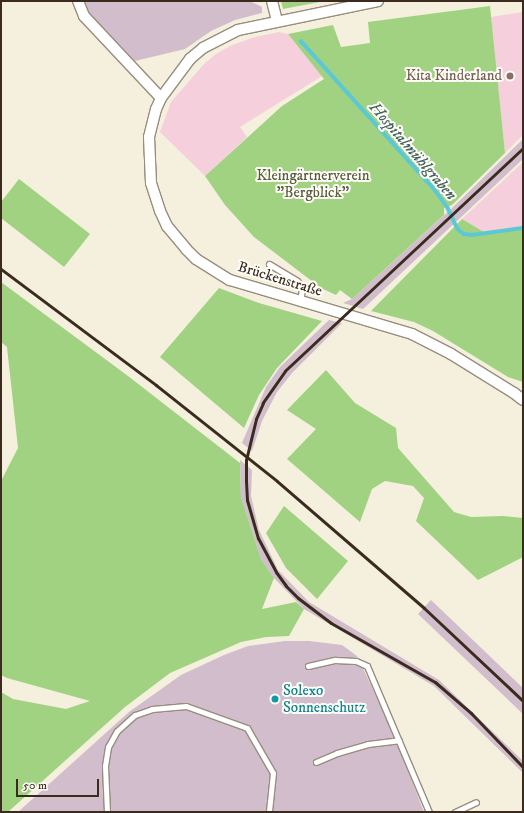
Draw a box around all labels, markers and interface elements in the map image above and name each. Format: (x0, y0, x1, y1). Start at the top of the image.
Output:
place label: Kita Kinderland (406, 67, 502, 85)
marker: Kita Kinderland (505, 71, 515, 81)
water label: Hospitalmühlgraben (365, 98, 461, 204)
park label: Kleingärtnerverein "Bergblick" (256, 166, 370, 201)
street label: Brückenstraße (236, 258, 324, 300)
place label: Solexo Sonnenschutz (283, 681, 366, 716)
marker: Solexo Sonnenschutz (270, 694, 280, 704)
scale bar (18, 771, 101, 797)
text: 50 m (23, 778, 47, 793)

